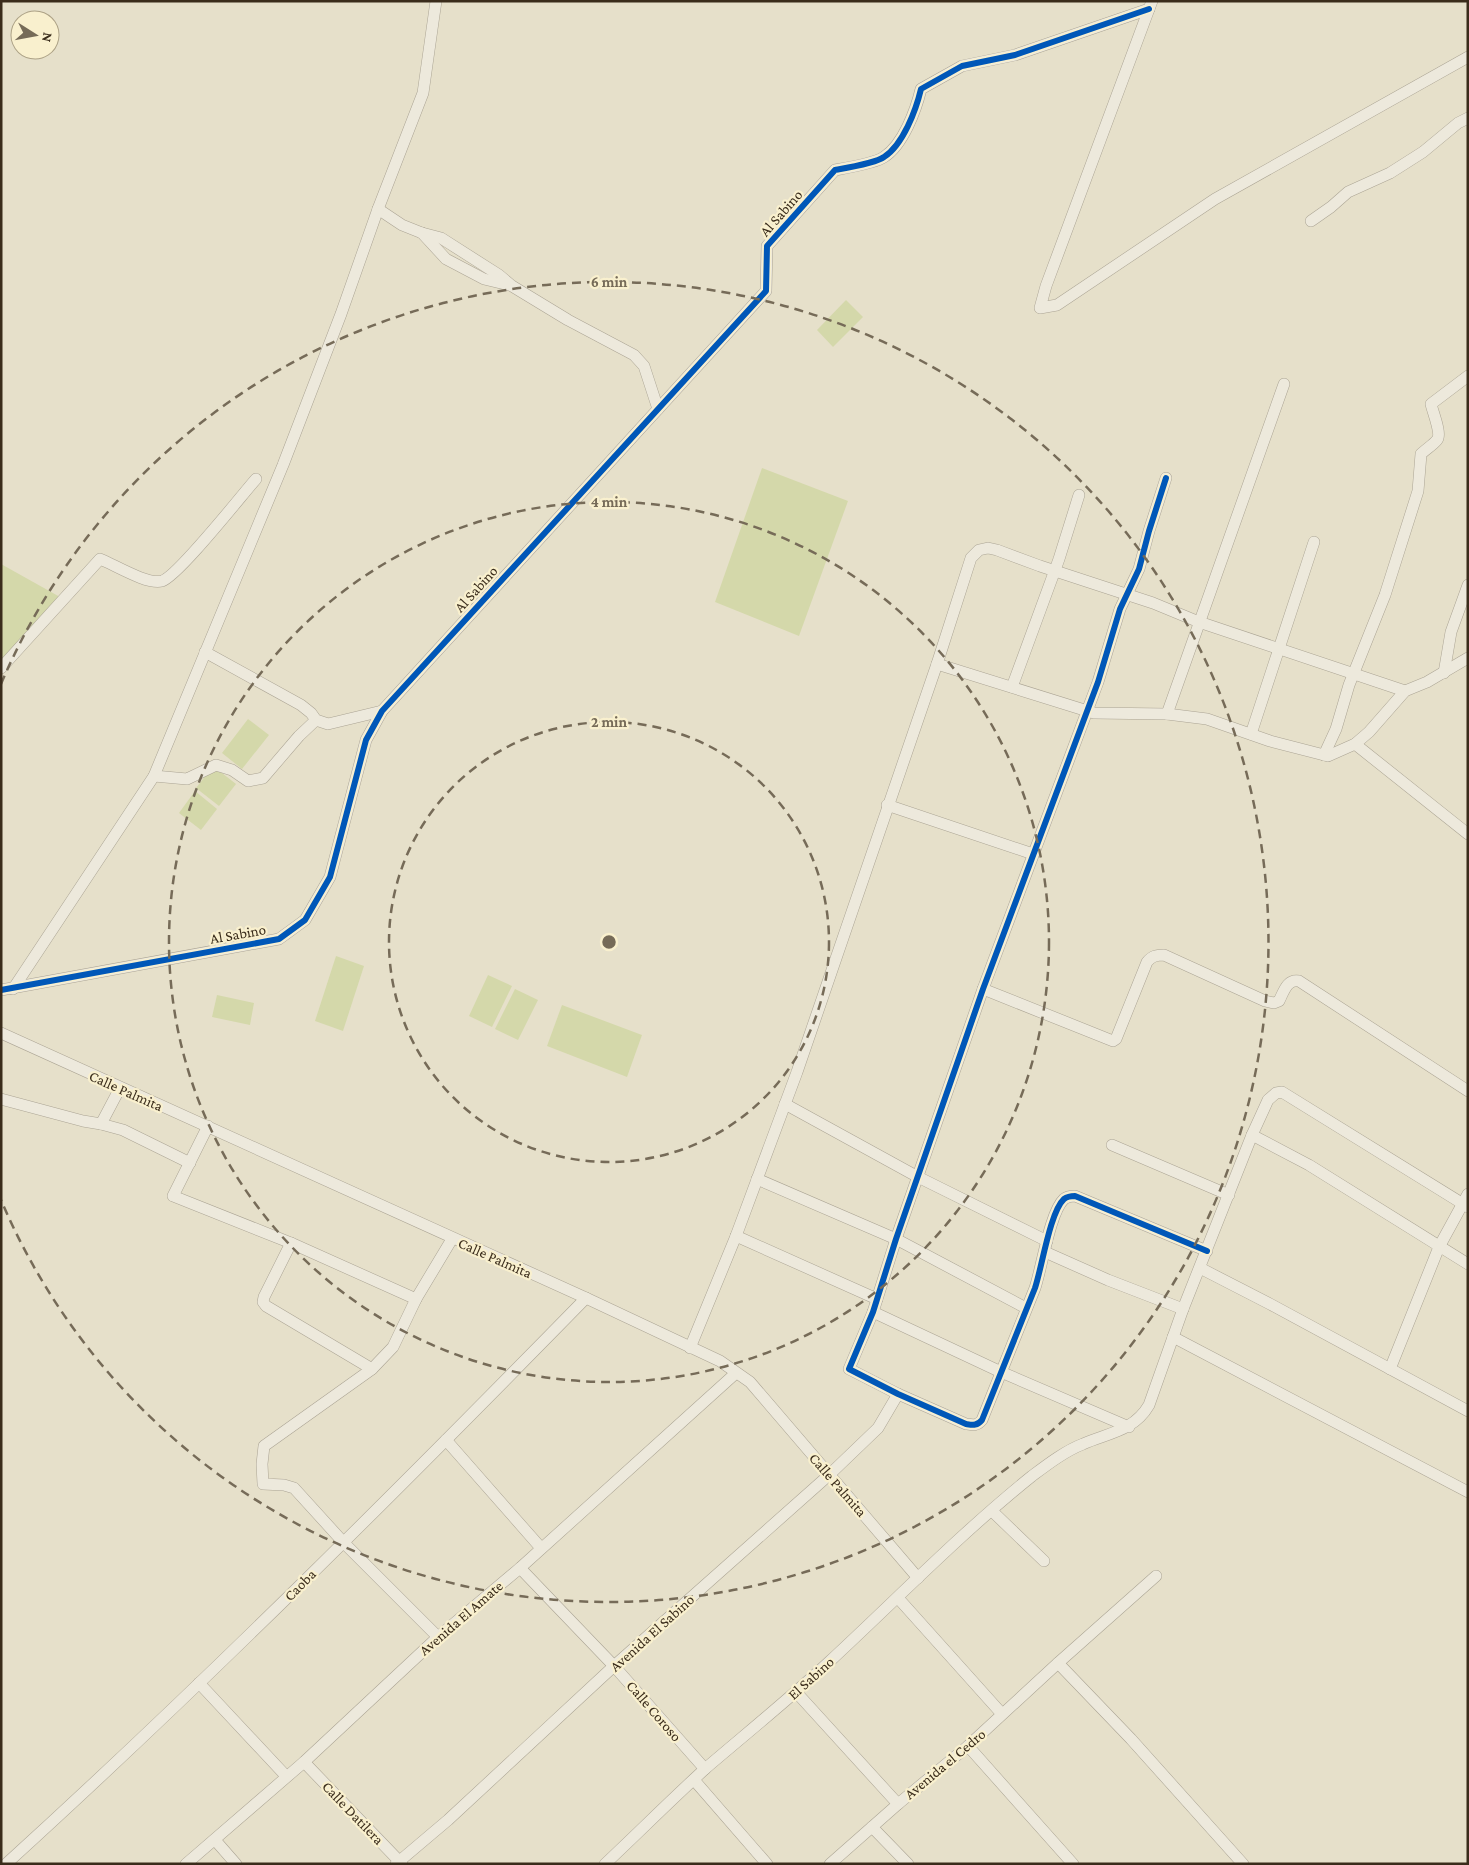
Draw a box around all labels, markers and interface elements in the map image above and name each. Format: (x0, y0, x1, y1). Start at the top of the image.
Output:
north arrow (10, 10, 60, 60)
text: N (39, 31, 57, 44)
street label: Al Sabino (756, 186, 806, 240)
text: 6 min (591, 274, 628, 290)
text: 4 min (591, 494, 628, 510)
street label: Al Sabino (451, 563, 501, 615)
text: 2 min (591, 714, 627, 730)
street label: Al Sabino (209, 921, 267, 947)
centre of rings (600, 933, 618, 951)
street label: Calle Palmita (87, 1068, 165, 1114)
street label: Calle Palmita (456, 1235, 534, 1281)
street label: Calle Palmita (806, 1450, 870, 1520)
street label: Caoba (281, 1566, 319, 1604)
street label: Avenida El Amate (416, 1577, 506, 1659)
street label: Avenida El Sabino (607, 1591, 697, 1675)
street label: El Sabino (785, 1653, 837, 1703)
street label: Calle Coroso (623, 1677, 685, 1745)
street label: Avenida el Cedro (901, 1726, 989, 1802)
street label: Calle Datilera (319, 1778, 387, 1848)

